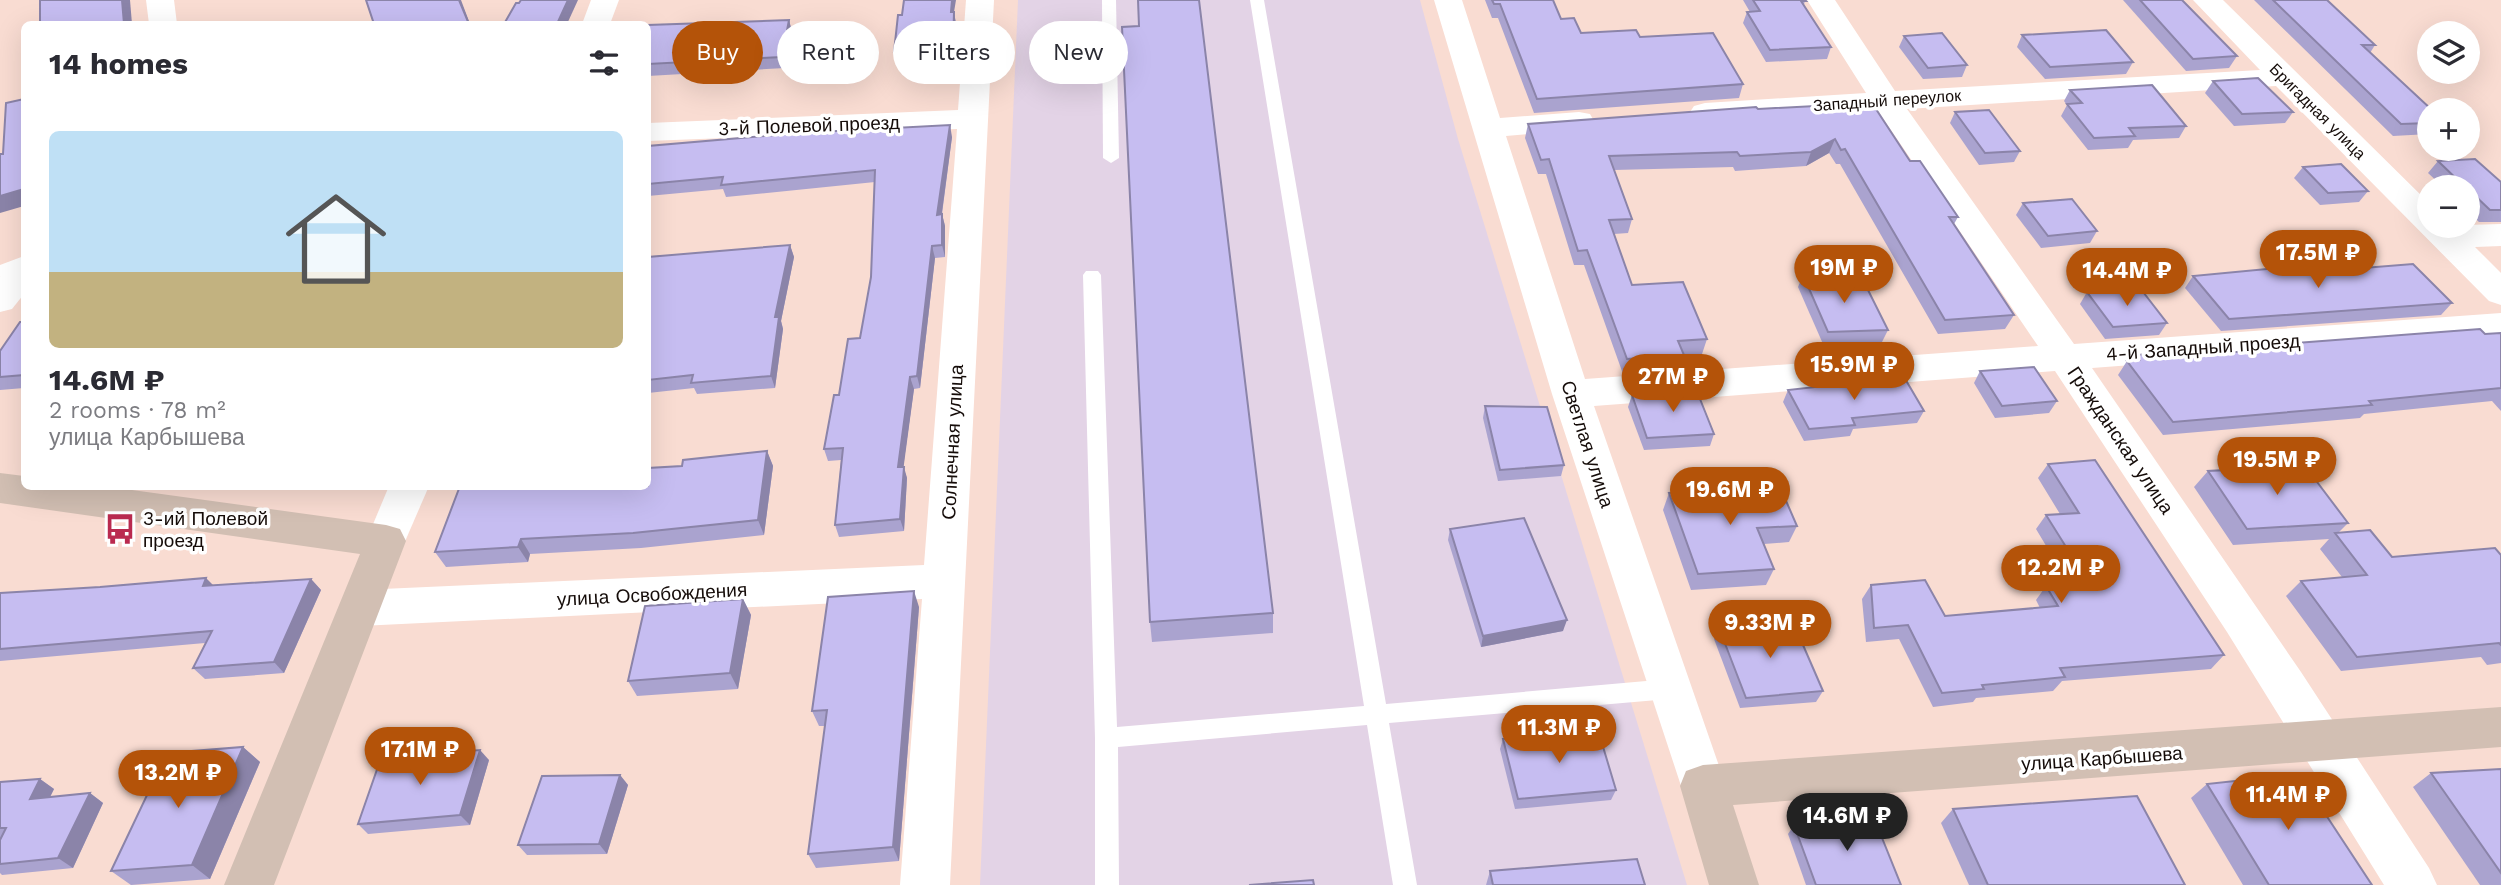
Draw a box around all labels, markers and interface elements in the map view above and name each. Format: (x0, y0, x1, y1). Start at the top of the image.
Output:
chip: Buy (672, 21, 763, 84)
chip: Rent (777, 21, 879, 84)
chip: Filters (893, 21, 1015, 84)
chip: New (1029, 21, 1128, 84)
map controls (2417, 21, 2480, 238)
button: layers (2417, 21, 2480, 84)
icon: filters (585, 44, 623, 82)
text: 14 homes (49, 46, 188, 81)
street label: Бригадная улица (2266, 59, 2370, 163)
street label: Западный переулок (1812, 86, 1963, 115)
button: + (2417, 98, 2480, 161)
street label: 3-й Полевой проезд (718, 111, 900, 140)
button: − (2417, 175, 2480, 238)
icon: home (273, 176, 399, 302)
pin: 17.5M ₽ (2253, 230, 2383, 290)
text: 17.5M ₽ (2276, 239, 2360, 266)
pin: 19M ₽ (1795, 246, 1893, 305)
pin: 14.4M ₽ (2062, 248, 2192, 308)
text: 19M ₽ (1810, 254, 1878, 281)
text: 14.4M ₽ (2082, 257, 2172, 284)
street label: 4-й Западный проезд (2105, 329, 2301, 366)
pin: 15.9M ₽ (1789, 342, 1919, 402)
text: 15.9M ₽ (1810, 351, 1898, 378)
pin: 27M ₽ (1624, 354, 1722, 414)
text: 14.6M ₽ (49, 362, 165, 397)
street label: Гражданская улица (2063, 362, 2179, 519)
street label: Солнечная улица (937, 363, 968, 520)
text: 27M ₽ (1638, 363, 1708, 390)
street label: Светлая улица (1556, 378, 1619, 511)
text: 2 rooms · 78 m² (49, 397, 226, 424)
text: улица Карбышева (49, 424, 245, 451)
pin: 19.5M ₽ (2212, 438, 2342, 497)
text: 19.5M ₽ (2233, 446, 2321, 473)
pin: 19.6M ₽ (1665, 468, 1795, 527)
text: 19.6M ₽ (1686, 476, 1774, 503)
place label: 3-ий Полевой проезд (143, 507, 268, 552)
bus stop icon: 3-ий Полевой проезд (103, 512, 137, 546)
pin: 12.2M ₽ (1996, 546, 2126, 605)
text: 12.2M ₽ (2017, 554, 2105, 581)
street label: улица Освобождения (556, 578, 748, 611)
pin: 9.33M ₽ (1705, 600, 1835, 660)
text: 9.33M ₽ (1724, 609, 1816, 636)
pin: 11.3M ₽ (1494, 706, 1624, 765)
text: 11.3M ₽ (1517, 714, 1601, 741)
pin: 17.1M ₽ (355, 728, 485, 787)
text: 17.1M ₽ (381, 736, 459, 763)
street label: улица Карбышева (2021, 741, 2184, 776)
pin: 13.2M ₽ (113, 750, 243, 810)
text: 13.2M ₽ (134, 759, 222, 786)
pin: 11.4M ₽ (2223, 772, 2353, 832)
text: 11.4M ₽ (2246, 781, 2330, 808)
pin: 14.6M ₽ (1782, 794, 1912, 853)
text: 14.6M ₽ (1803, 802, 1891, 829)

